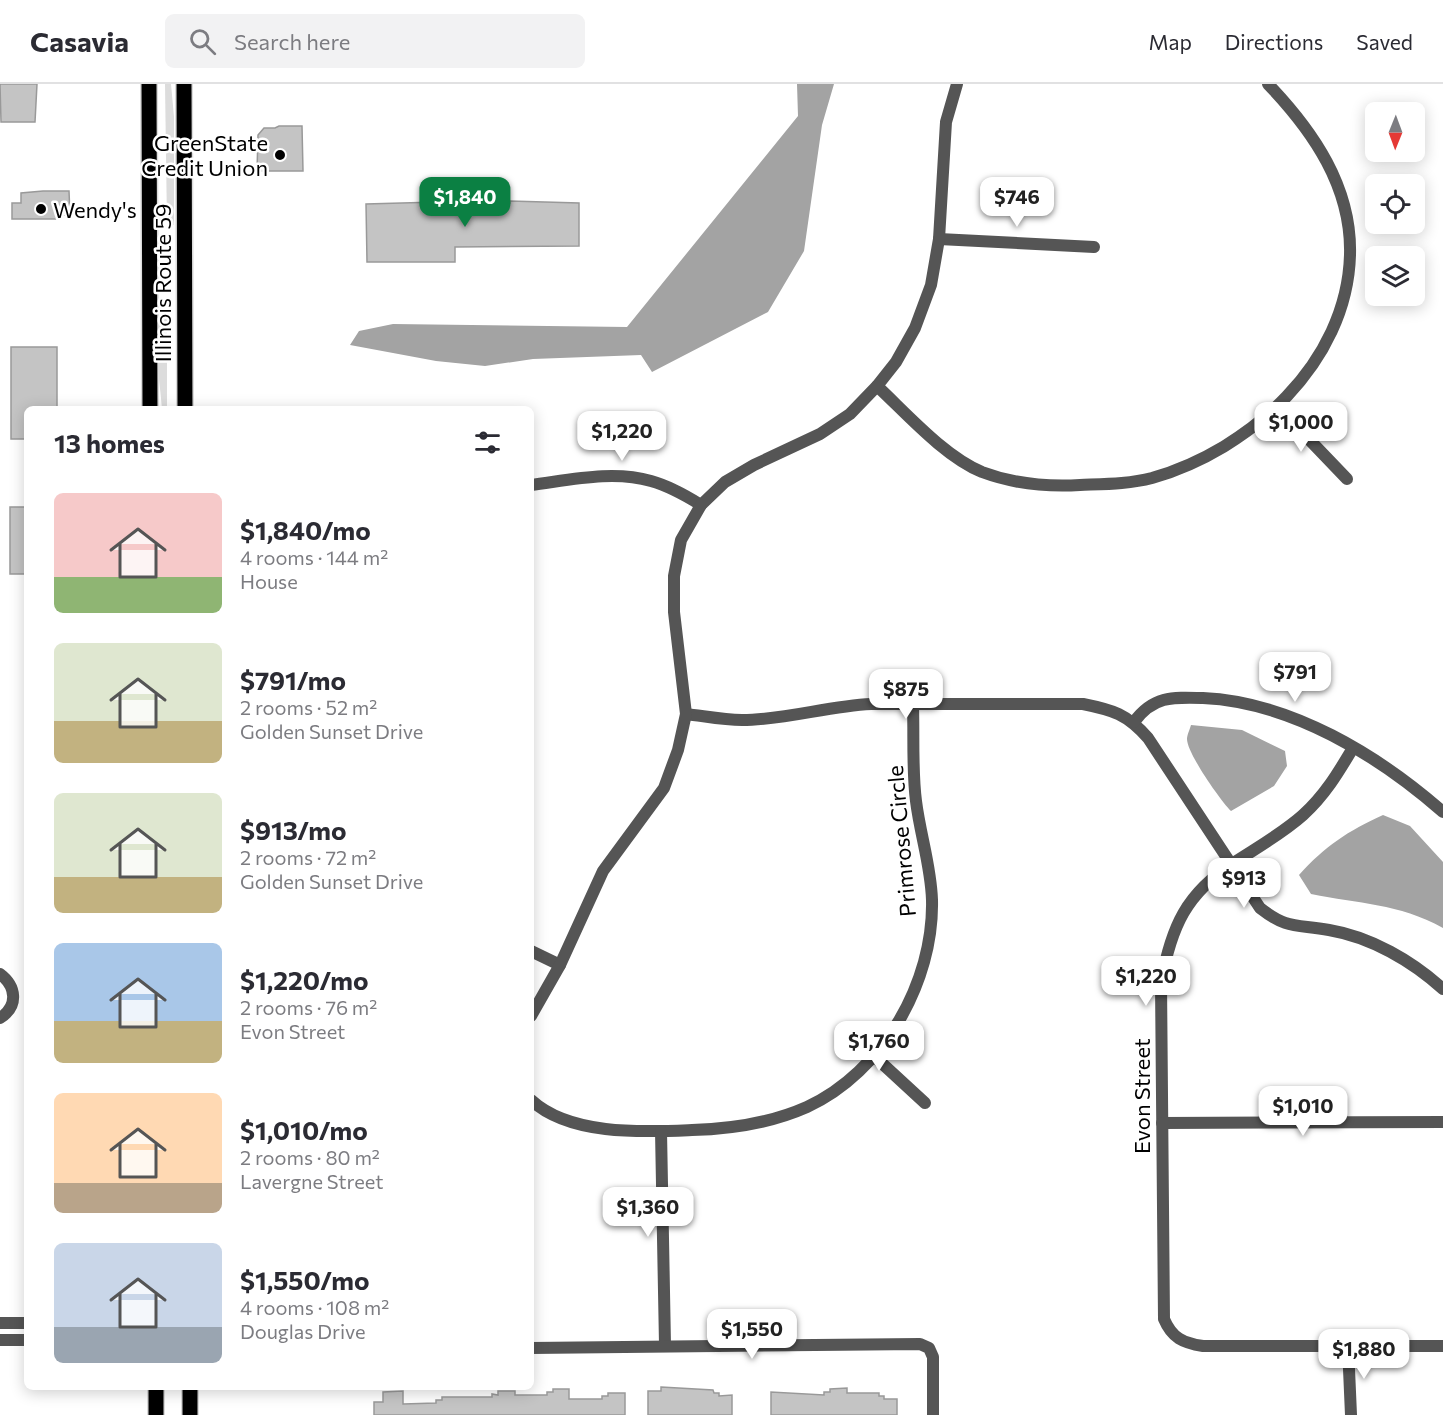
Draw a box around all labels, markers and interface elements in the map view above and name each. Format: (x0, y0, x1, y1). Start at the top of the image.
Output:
search box (165, 14, 585, 68)
text: Casavia (30, 24, 129, 58)
icon: search (186, 25, 219, 58)
text: Search here (234, 28, 350, 55)
text: Map (1149, 29, 1192, 54)
text: Directions (1225, 29, 1323, 54)
text: Saved (1356, 29, 1413, 54)
north arrow (1365, 102, 1425, 162)
map controls (1365, 102, 1425, 306)
place label: GreenState Credit Union (141, 129, 268, 181)
marker: GreenState Credit Union (273, 148, 287, 162)
button: locate (1365, 174, 1425, 234)
pin: $1,840 (416, 177, 514, 228)
pin: $746 (981, 177, 1053, 228)
text: $1,840 (433, 184, 497, 208)
text: $746 (994, 184, 1040, 208)
place label: Wendy's (53, 196, 137, 223)
marker: Wendy's (34, 202, 48, 216)
street label: Illinois Route 59 (149, 204, 176, 362)
button: layers (1365, 246, 1425, 306)
pin: $1,000 (1252, 402, 1350, 453)
text: $1,000 (1268, 409, 1334, 433)
pin: $1,220 (573, 411, 671, 462)
text: $1,220 (591, 418, 653, 442)
icon: filters (471, 426, 504, 459)
text: 13 homes (54, 427, 165, 458)
text: $1,840/mo (240, 514, 371, 545)
icon: home (102, 517, 174, 589)
text: 4 rooms · 144 m² (240, 545, 388, 569)
text: House (240, 569, 298, 593)
pin: $791 (1259, 652, 1331, 703)
text: $791 (1273, 659, 1317, 683)
text: $791/mo (240, 664, 346, 695)
icon: home (102, 667, 174, 739)
pin: $875 (870, 669, 942, 720)
text: $875 (883, 676, 929, 700)
text: 2 rooms · 52 m² (240, 695, 377, 719)
text: Golden Sunset Drive (240, 719, 423, 743)
street label: Primrose Circle (881, 764, 921, 918)
text: $913/mo (240, 814, 347, 845)
icon: home (102, 817, 174, 889)
text: 2 rooms · 72 m² (240, 845, 376, 869)
pin: $913 (1208, 858, 1280, 909)
text: $913 (1222, 865, 1266, 889)
text: Golden Sunset Drive (240, 869, 423, 893)
pin: $1,220 (1097, 956, 1195, 1007)
text: $1,220 (1115, 963, 1177, 987)
text: $1,220/mo (240, 964, 369, 995)
icon: home (102, 967, 174, 1039)
text: 2 rooms · 76 m² (240, 995, 377, 1019)
text: Evon Street (240, 1019, 345, 1043)
pin: $1,760 (830, 1021, 928, 1072)
text: $1,760 (848, 1028, 910, 1052)
street label: Evon Street (1128, 1038, 1155, 1154)
pin: $1,010 (1254, 1086, 1352, 1137)
text: $1,010 (1273, 1093, 1333, 1117)
text: $1,010/mo (240, 1114, 368, 1145)
icon: home (102, 1117, 174, 1189)
text: 2 rooms · 80 m² (240, 1145, 380, 1169)
text: Lavergne Street (240, 1169, 383, 1193)
pin: $1,360 (599, 1187, 697, 1238)
text: $1,360 (617, 1194, 679, 1218)
text: $1,550/mo (240, 1264, 369, 1295)
icon: home (102, 1267, 174, 1339)
text: 4 rooms · 108 m² (240, 1295, 389, 1319)
pin: $1,550 (703, 1309, 801, 1360)
text: $1,550 (721, 1316, 783, 1340)
text: Douglas Drive (240, 1319, 365, 1343)
pin: $1,880 (1315, 1329, 1413, 1380)
text: $1,880 (1332, 1336, 1396, 1360)

